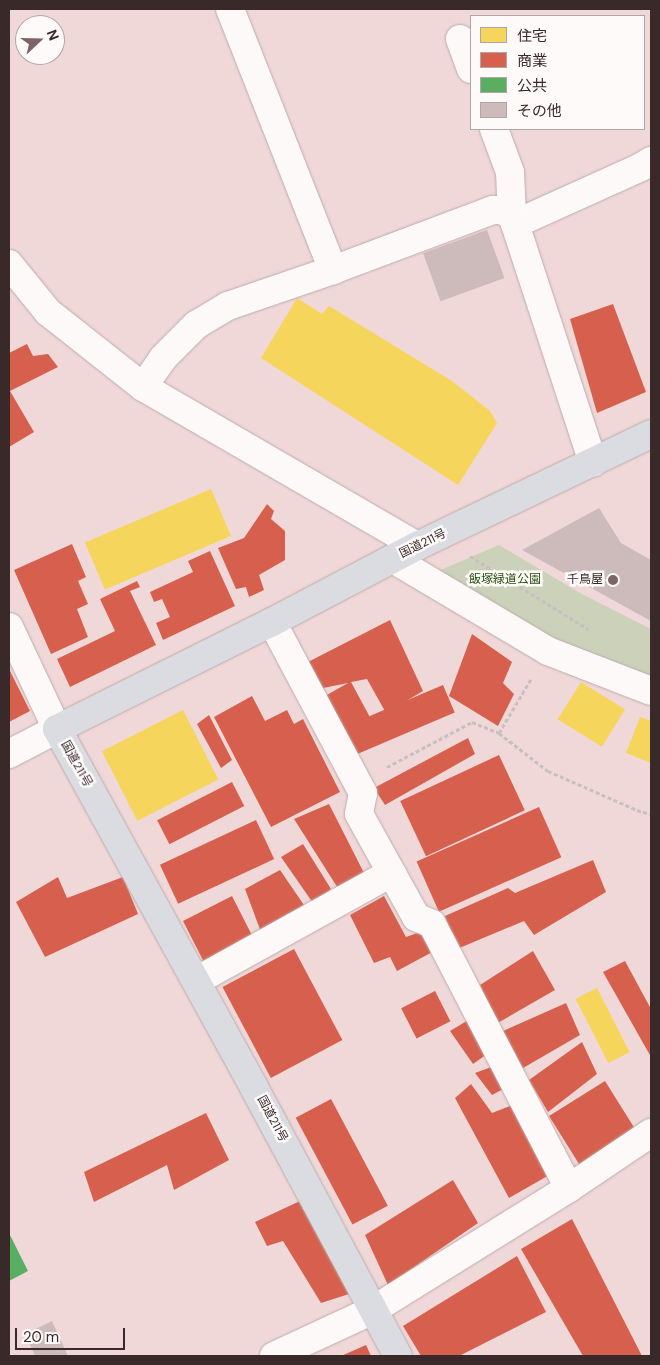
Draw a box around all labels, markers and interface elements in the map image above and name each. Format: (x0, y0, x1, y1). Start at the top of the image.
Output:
north arrow (15, 15, 65, 65)
legend (470, 15, 645, 130)
text: 住宅 (517, 26, 547, 46)
text: N (43, 27, 63, 43)
text: 商業 (517, 51, 547, 71)
text: 公共 (517, 76, 547, 96)
text: その他 (517, 101, 562, 121)
street label: 国道211号 (397, 526, 449, 562)
park label: 飯塚緑道公園 (469, 573, 541, 587)
place label: 千鳥屋 (567, 573, 603, 587)
marker: 千鳥屋 (607, 574, 619, 586)
street label: 国道211号 (57, 738, 95, 790)
street label: 国道211号 (254, 1093, 290, 1145)
scale bar (18, 1318, 128, 1350)
text: 20 m (23, 1327, 59, 1347)

